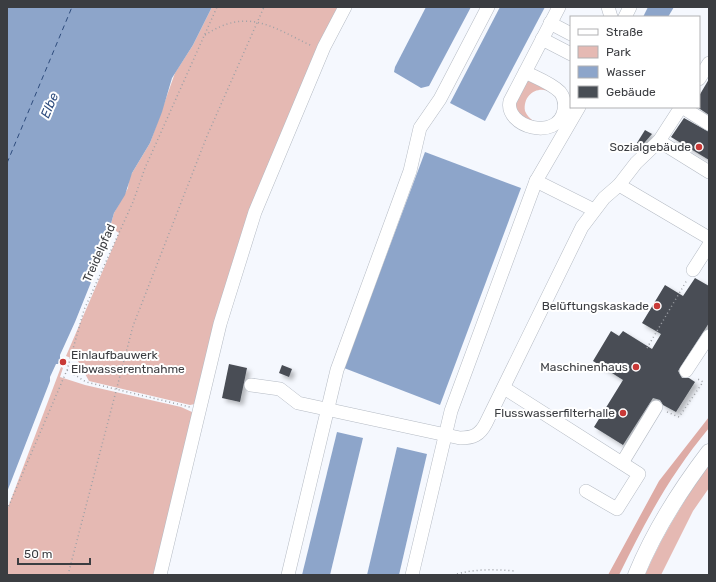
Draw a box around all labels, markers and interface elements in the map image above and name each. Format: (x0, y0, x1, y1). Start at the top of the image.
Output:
legend (570, 16, 700, 108)
text: Straße (606, 25, 643, 39)
text: Park (606, 45, 632, 59)
text: Wasser (606, 65, 646, 79)
text: Gebäude (606, 85, 656, 99)
water label: Elbe (37, 90, 61, 120)
place label: Sozialgebäude (609, 140, 691, 154)
marker: Sozialgebäude (694, 142, 704, 152)
street label: Treidelpfad (80, 222, 118, 284)
place label: Belüftungskaskade (542, 299, 649, 313)
marker: Belüftungskaskade (652, 301, 662, 311)
place label: Einlaufbauwerk Elbwasserentnahme (71, 348, 185, 376)
marker: Einlaufbauwerk Elbwasserentnahme (58, 357, 68, 367)
place label: Maschinenhaus (540, 360, 628, 374)
marker: Maschinenhaus (631, 362, 641, 372)
place label: Flusswasserfilterhalle (494, 406, 615, 420)
marker: Flusswasserfilterhalle (618, 408, 628, 418)
scale bar (18, 540, 90, 566)
text: 50 m (24, 547, 52, 561)

